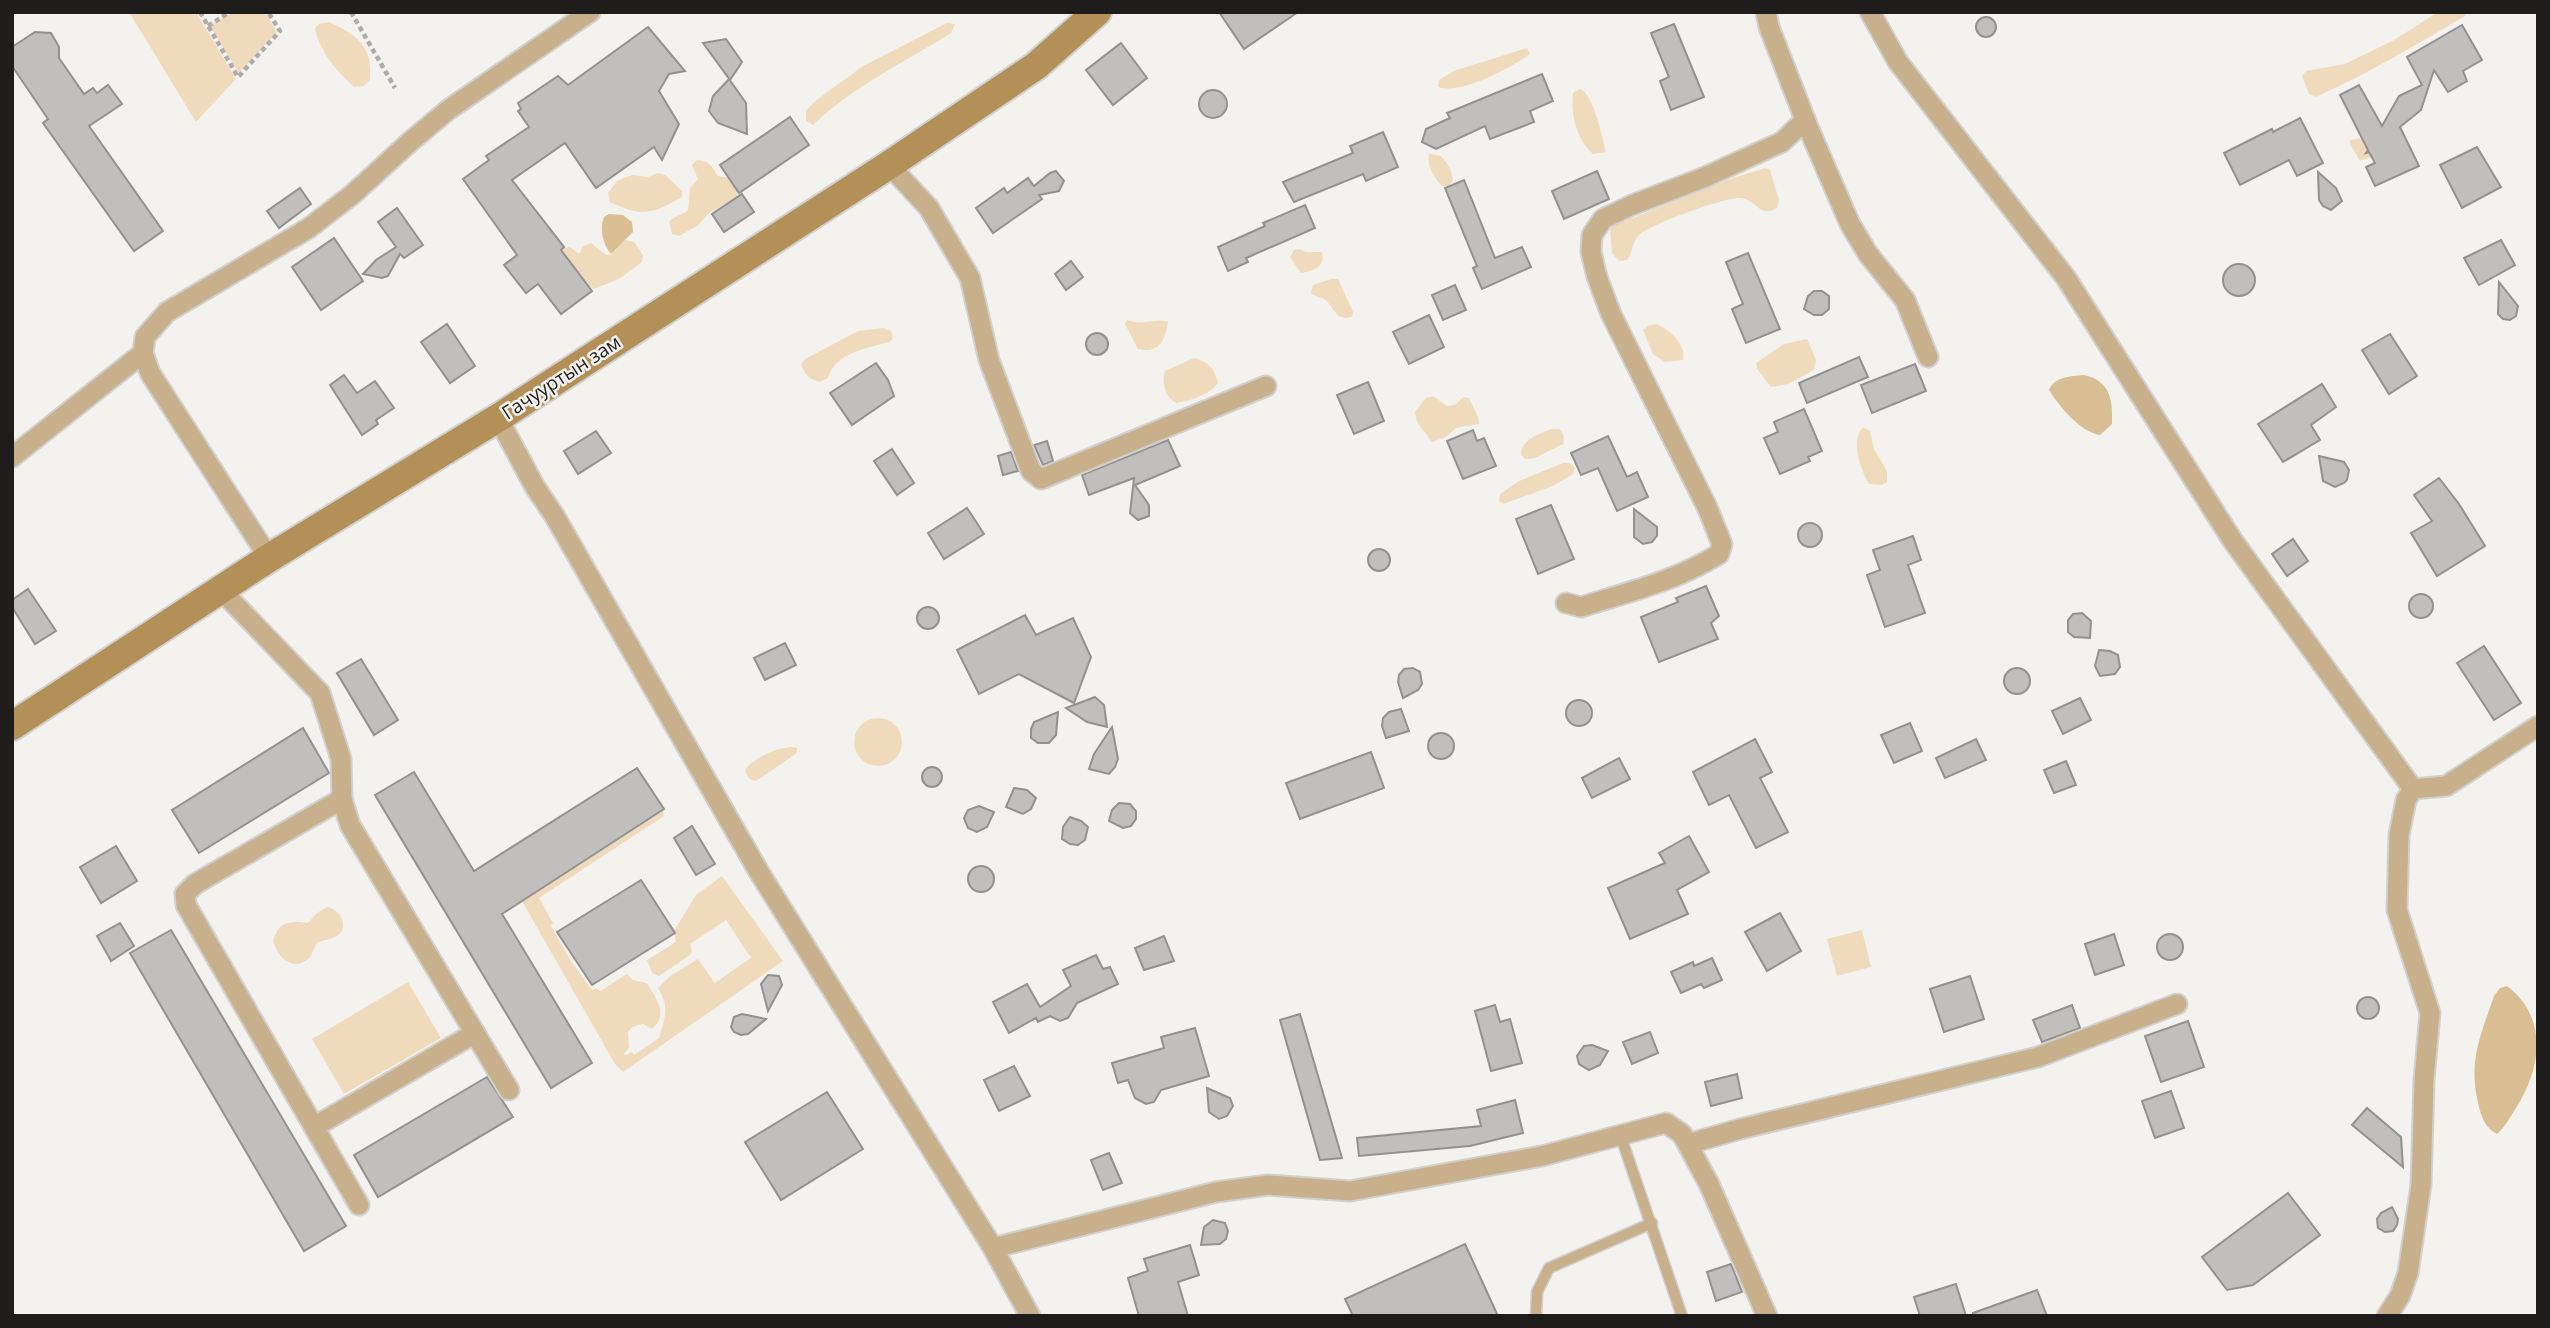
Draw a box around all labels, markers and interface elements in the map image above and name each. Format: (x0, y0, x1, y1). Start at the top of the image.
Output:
street label: Гачууртын зам (497, 329, 625, 425)

